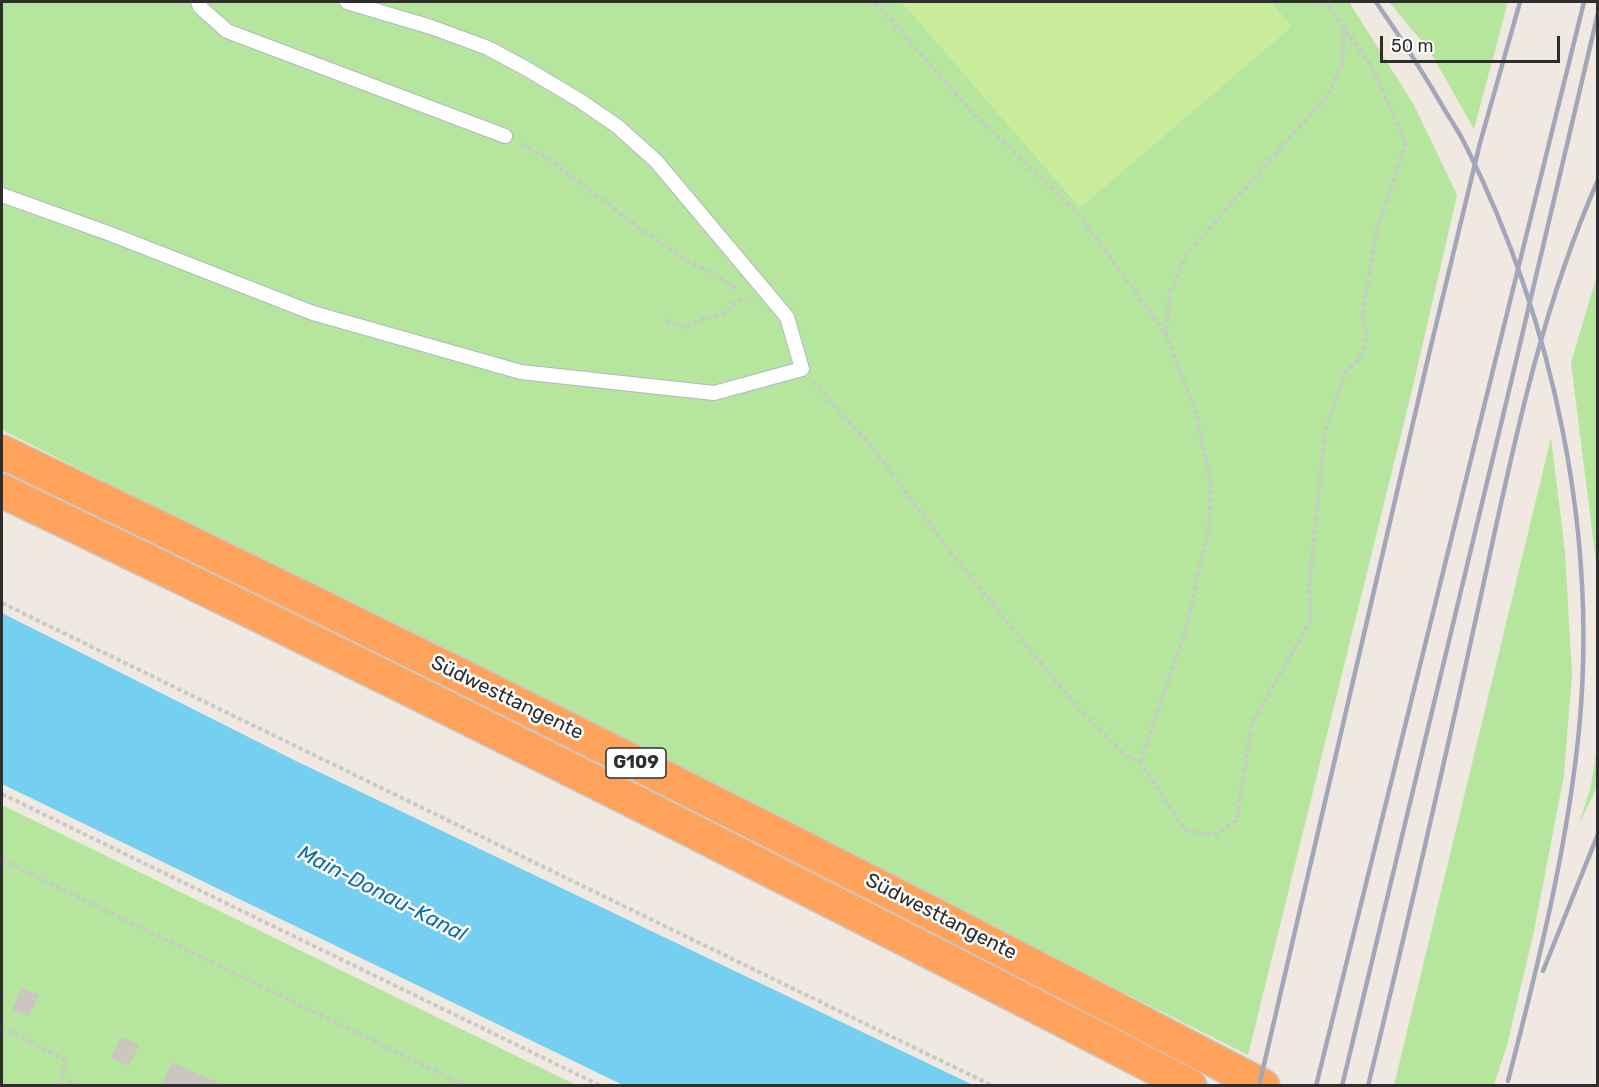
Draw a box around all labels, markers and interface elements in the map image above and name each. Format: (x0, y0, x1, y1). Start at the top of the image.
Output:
scale bar (1383, 24, 1563, 62)
text: 50 m (1391, 35, 1434, 57)
street label: Südwesttangente (427, 651, 587, 745)
road number: G109 (606, 748, 666, 778)
water label: Main-Donau-Kanal (293, 841, 471, 947)
street label: Südwesttangente (861, 869, 1021, 965)

